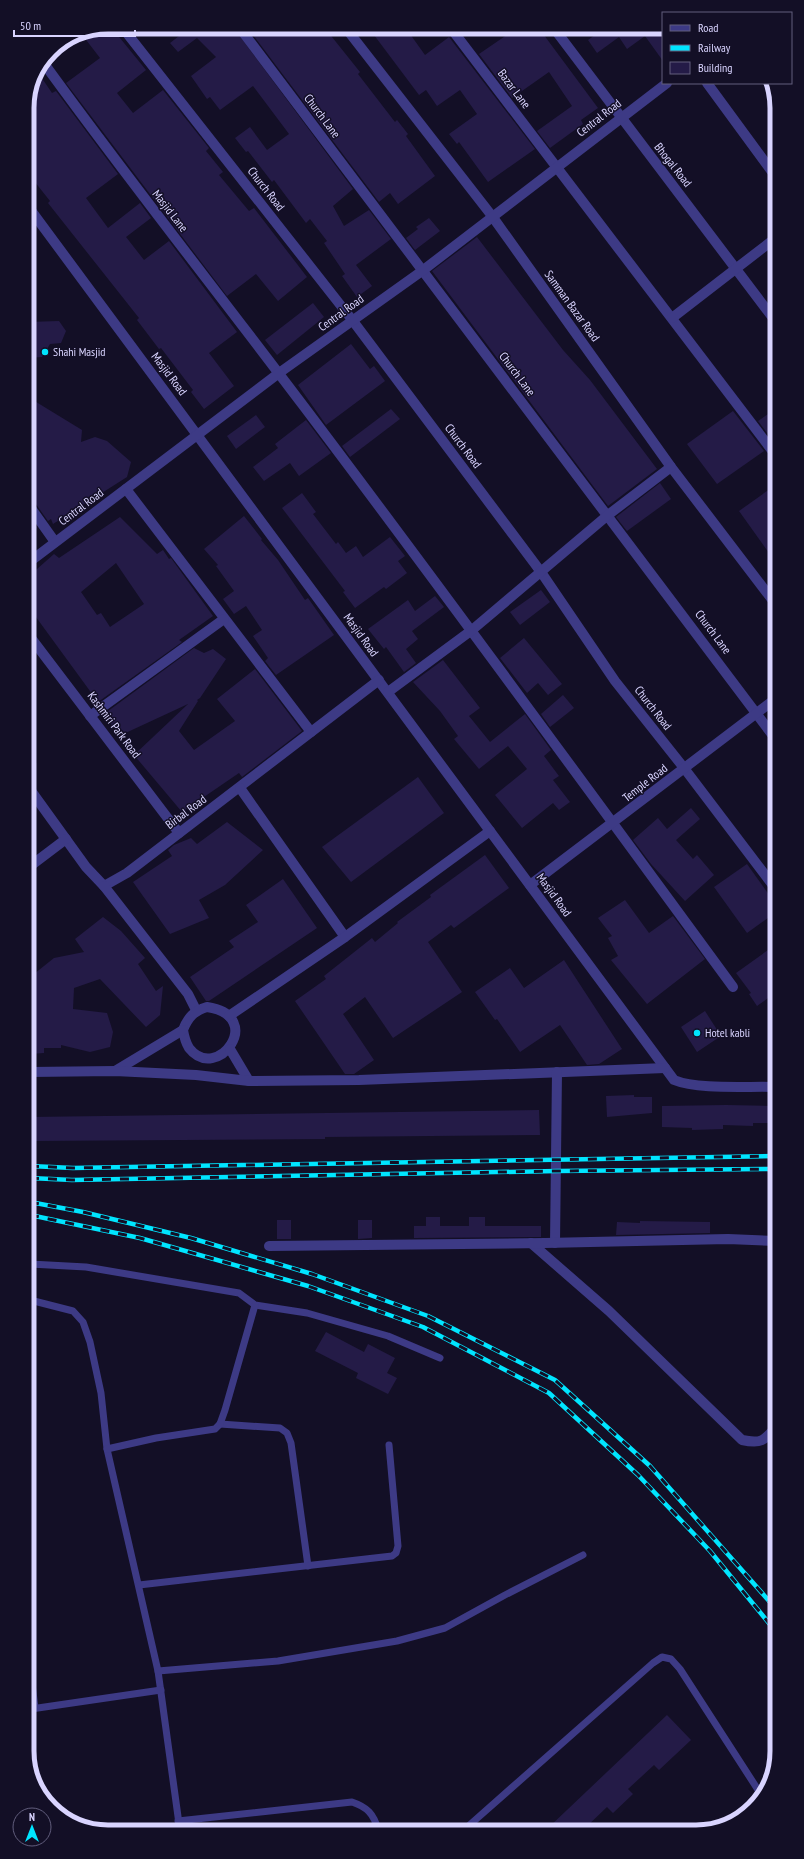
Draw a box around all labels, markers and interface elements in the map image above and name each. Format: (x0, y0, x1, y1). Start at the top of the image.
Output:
scale bar (14, 12, 135, 38)
legend (662, 12, 792, 84)
text: 50 m (20, 18, 41, 33)
text: Road (698, 20, 718, 35)
text: Railway (698, 40, 731, 55)
text: Building (698, 60, 733, 75)
street label: Bazar Lane (495, 66, 534, 111)
street label: Church Lane (301, 91, 344, 141)
street label: Central Road (573, 96, 624, 140)
street label: Bhogal Road (652, 140, 695, 190)
street label: Church Road (245, 164, 288, 214)
street label: Masjid Lane (149, 187, 191, 235)
street label: Samman Bazar Road (542, 267, 603, 344)
street label: Central Road (315, 291, 366, 334)
place label: Shahi Masjid (53, 344, 106, 359)
marker: Shahi Masjid (40, 347, 50, 357)
street label: Masjid Road (148, 349, 190, 398)
street label: Church Lane (496, 349, 539, 399)
street label: Church Road (442, 420, 485, 471)
street label: Central Road (55, 485, 106, 528)
street label: Church Lane (692, 607, 735, 657)
street label: Masjid Road (341, 610, 382, 659)
street label: Church Road (632, 683, 675, 733)
street label: Kashmiri Park Road (85, 689, 144, 761)
street label: Temple Road (619, 760, 670, 805)
street label: Birbal Road (162, 791, 209, 832)
street label: Masjid Road (534, 870, 575, 919)
place label: Hotel kabli (705, 1025, 750, 1040)
marker: Hotel kabli (692, 1028, 702, 1038)
north arrow (12, 1807, 52, 1847)
text: N (29, 1810, 35, 1824)

